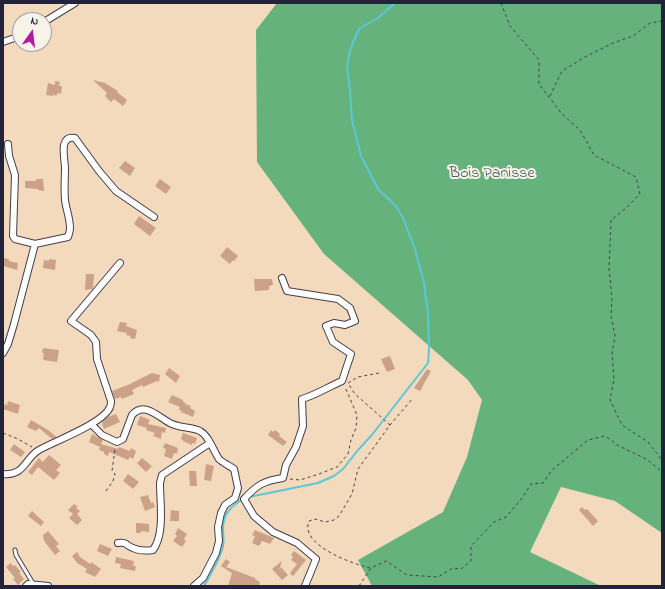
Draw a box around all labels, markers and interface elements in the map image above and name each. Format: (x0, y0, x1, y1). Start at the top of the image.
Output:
north arrow (12, 12, 52, 52)
text: N (29, 13, 40, 30)
park label: Bois Panisse (449, 164, 535, 184)

